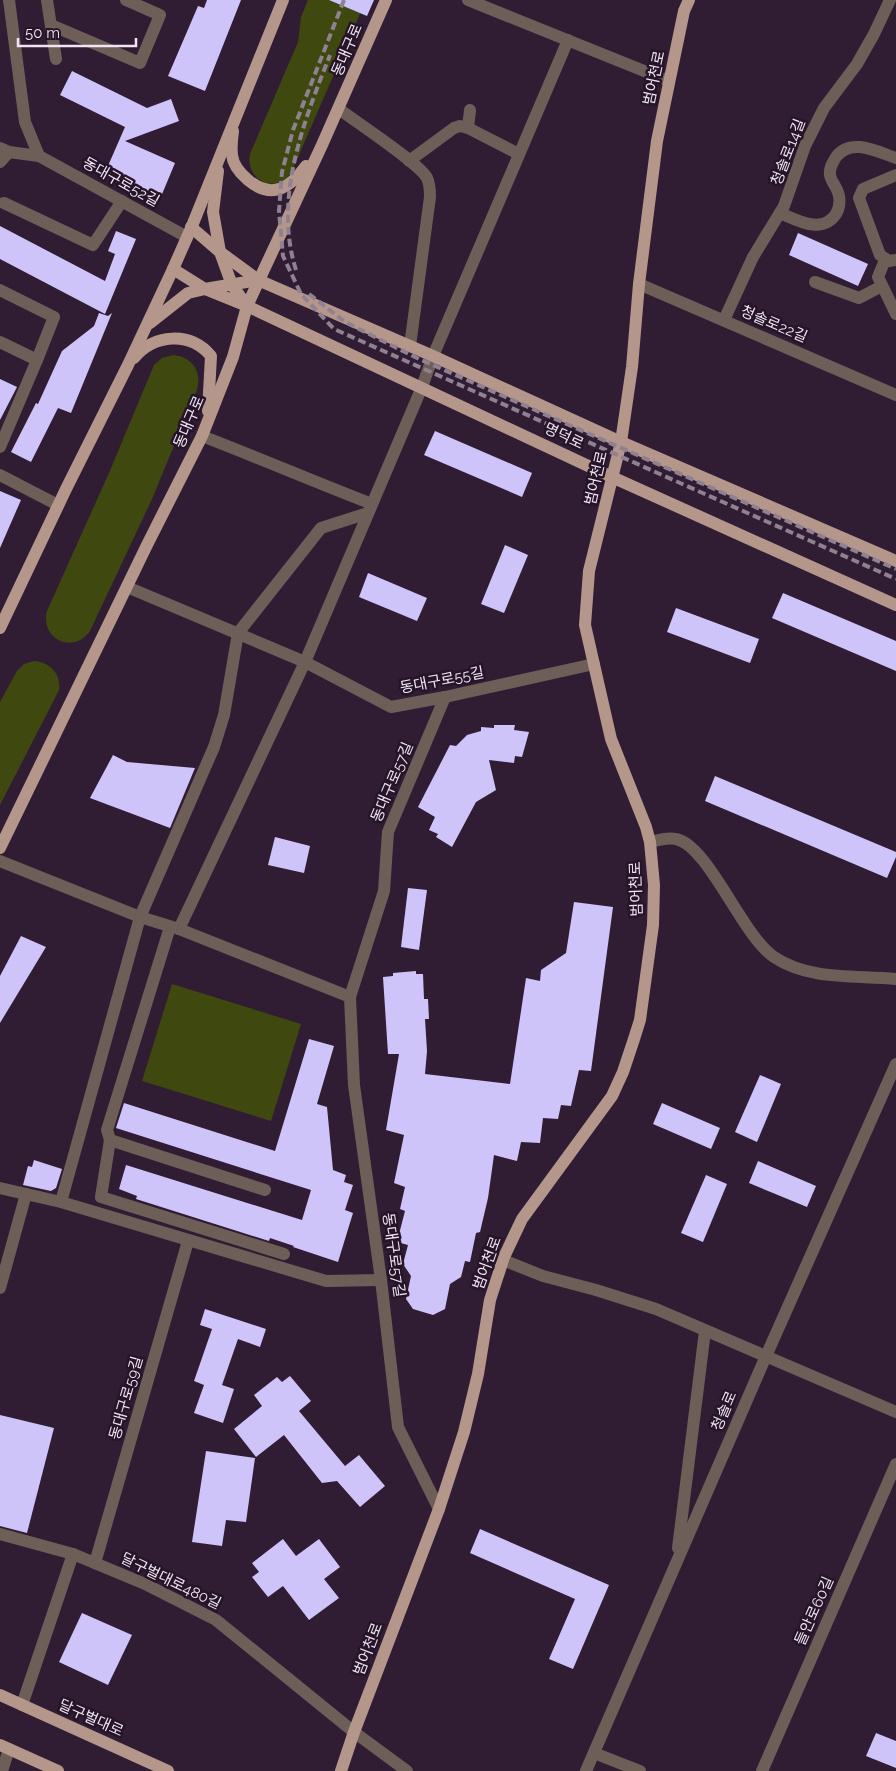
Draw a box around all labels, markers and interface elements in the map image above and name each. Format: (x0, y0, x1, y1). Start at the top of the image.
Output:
scale bar (18, 15, 135, 47)
street label: 동대구로 (328, 21, 366, 79)
text: 50 m (25, 24, 60, 42)
street label: 범어천로 (639, 49, 669, 107)
street label: 청솔로14길 (767, 116, 809, 188)
street label: 동대구로52길 (79, 154, 163, 210)
street label: 청솔로22길 (738, 302, 810, 346)
street label: 동대구로 (170, 393, 208, 451)
street label: 명덕로 (541, 419, 587, 453)
street label: 범어천로 (581, 449, 611, 507)
street label: 동대구로55길 (398, 663, 486, 697)
street label: 동대구로57길 (367, 739, 417, 825)
street label: 범어천로 (626, 861, 646, 917)
street label: 동대구로57길 (379, 1212, 409, 1298)
street label: 범어천로 (469, 1234, 505, 1292)
street label: 동대구로59길 (106, 1354, 146, 1442)
street label: 청솔로 (708, 1388, 740, 1434)
street label: 달구벌대로480길 (118, 1549, 224, 1613)
street label: 들안로60길 (791, 1574, 837, 1648)
street label: 범어천로 (350, 1620, 386, 1678)
street label: 달구벌대로 (56, 1696, 126, 1740)

